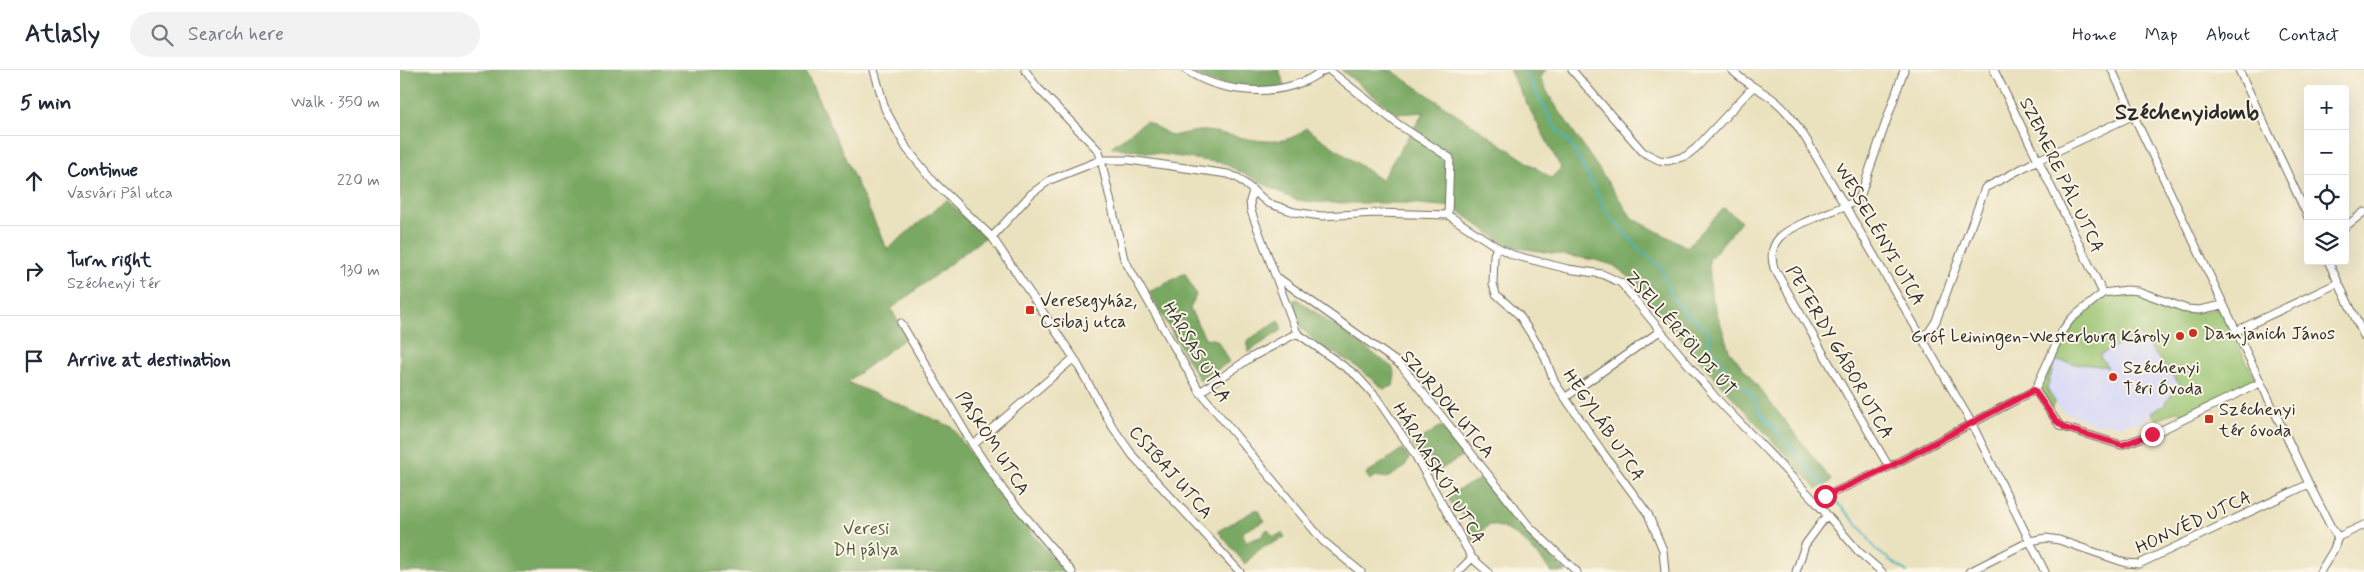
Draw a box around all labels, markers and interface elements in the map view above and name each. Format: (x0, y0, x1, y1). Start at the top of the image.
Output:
search box (130, 12, 480, 57)
text: Atlasly (25, 19, 100, 50)
icon: search (148, 21, 176, 49)
text: Search here (188, 22, 284, 47)
text: Home (2072, 23, 2117, 47)
text: Map (2145, 23, 2178, 47)
text: About (2206, 23, 2250, 47)
text: Contact (2278, 23, 2339, 47)
map controls (2304, 85, 2349, 265)
button: + (2304, 85, 2349, 130)
text: 5 min (20, 89, 72, 117)
text: Walk · 350 m (291, 92, 380, 113)
street label: SZEMERE PÁL UTCA (2013, 94, 2109, 257)
district label: Széchenyidomb (2115, 99, 2259, 127)
button: − (2304, 130, 2349, 175)
text: Continue (67, 158, 138, 183)
street label: WESSELÉNYI UTCA (1828, 159, 1930, 310)
icon: ahead (20, 167, 48, 195)
text: 220 m (337, 170, 380, 191)
button: locate (2304, 175, 2349, 220)
text: Vasvári Pál utca (67, 183, 173, 204)
button: layers (2304, 220, 2349, 265)
text: Turn right (67, 248, 151, 273)
icon: right (20, 257, 48, 285)
text: 130 m (339, 260, 380, 281)
street label: PETERDY GÁBOR UTCA (1780, 261, 1899, 444)
street label: ZSELLÉRFÖLDI ÚT (1619, 266, 1741, 401)
text: Széchenyi tér (67, 273, 161, 294)
place label: Veresegyház, Csibaj utca (1040, 289, 1137, 334)
street label: HÁRSAS UTCA (1156, 297, 1236, 408)
marker: Veresegyház, Csibaj utca (1024, 304, 1036, 316)
place label: Damjanich János (2203, 322, 2335, 346)
place label: Gróf Leiningen-Westerburg Károly (1911, 325, 2170, 350)
marker: Damjanich János (2187, 327, 2199, 339)
marker: Gróf Leiningen-Westerburg Károly (2174, 330, 2186, 342)
street label: SZURDOK UTCA (1395, 346, 1499, 464)
icon: arrive (20, 347, 48, 375)
text: Arrive at destination (67, 348, 231, 373)
place label: Széchenyi Téri Óvoda (2123, 356, 2203, 401)
street label: HEGYLÁB UTCA (1557, 365, 1650, 486)
marker: Széchenyi Téri Óvoda (2107, 371, 2119, 383)
street label: PASKOM UTCA (950, 387, 1035, 500)
street label: HÁRMASKÚT UTCA (1386, 398, 1490, 549)
place label: Széchenyi tér óvoda (2218, 398, 2296, 443)
marker: Széchenyi tér óvoda (2203, 413, 2215, 425)
street label: CSIBAJ UTCA (1123, 421, 1218, 525)
route end (2141, 423, 2164, 446)
route start (1814, 485, 1837, 508)
street label: HONVÉD UTCA (2132, 486, 2255, 560)
park label: Veresi DH pálya (833, 517, 899, 562)

